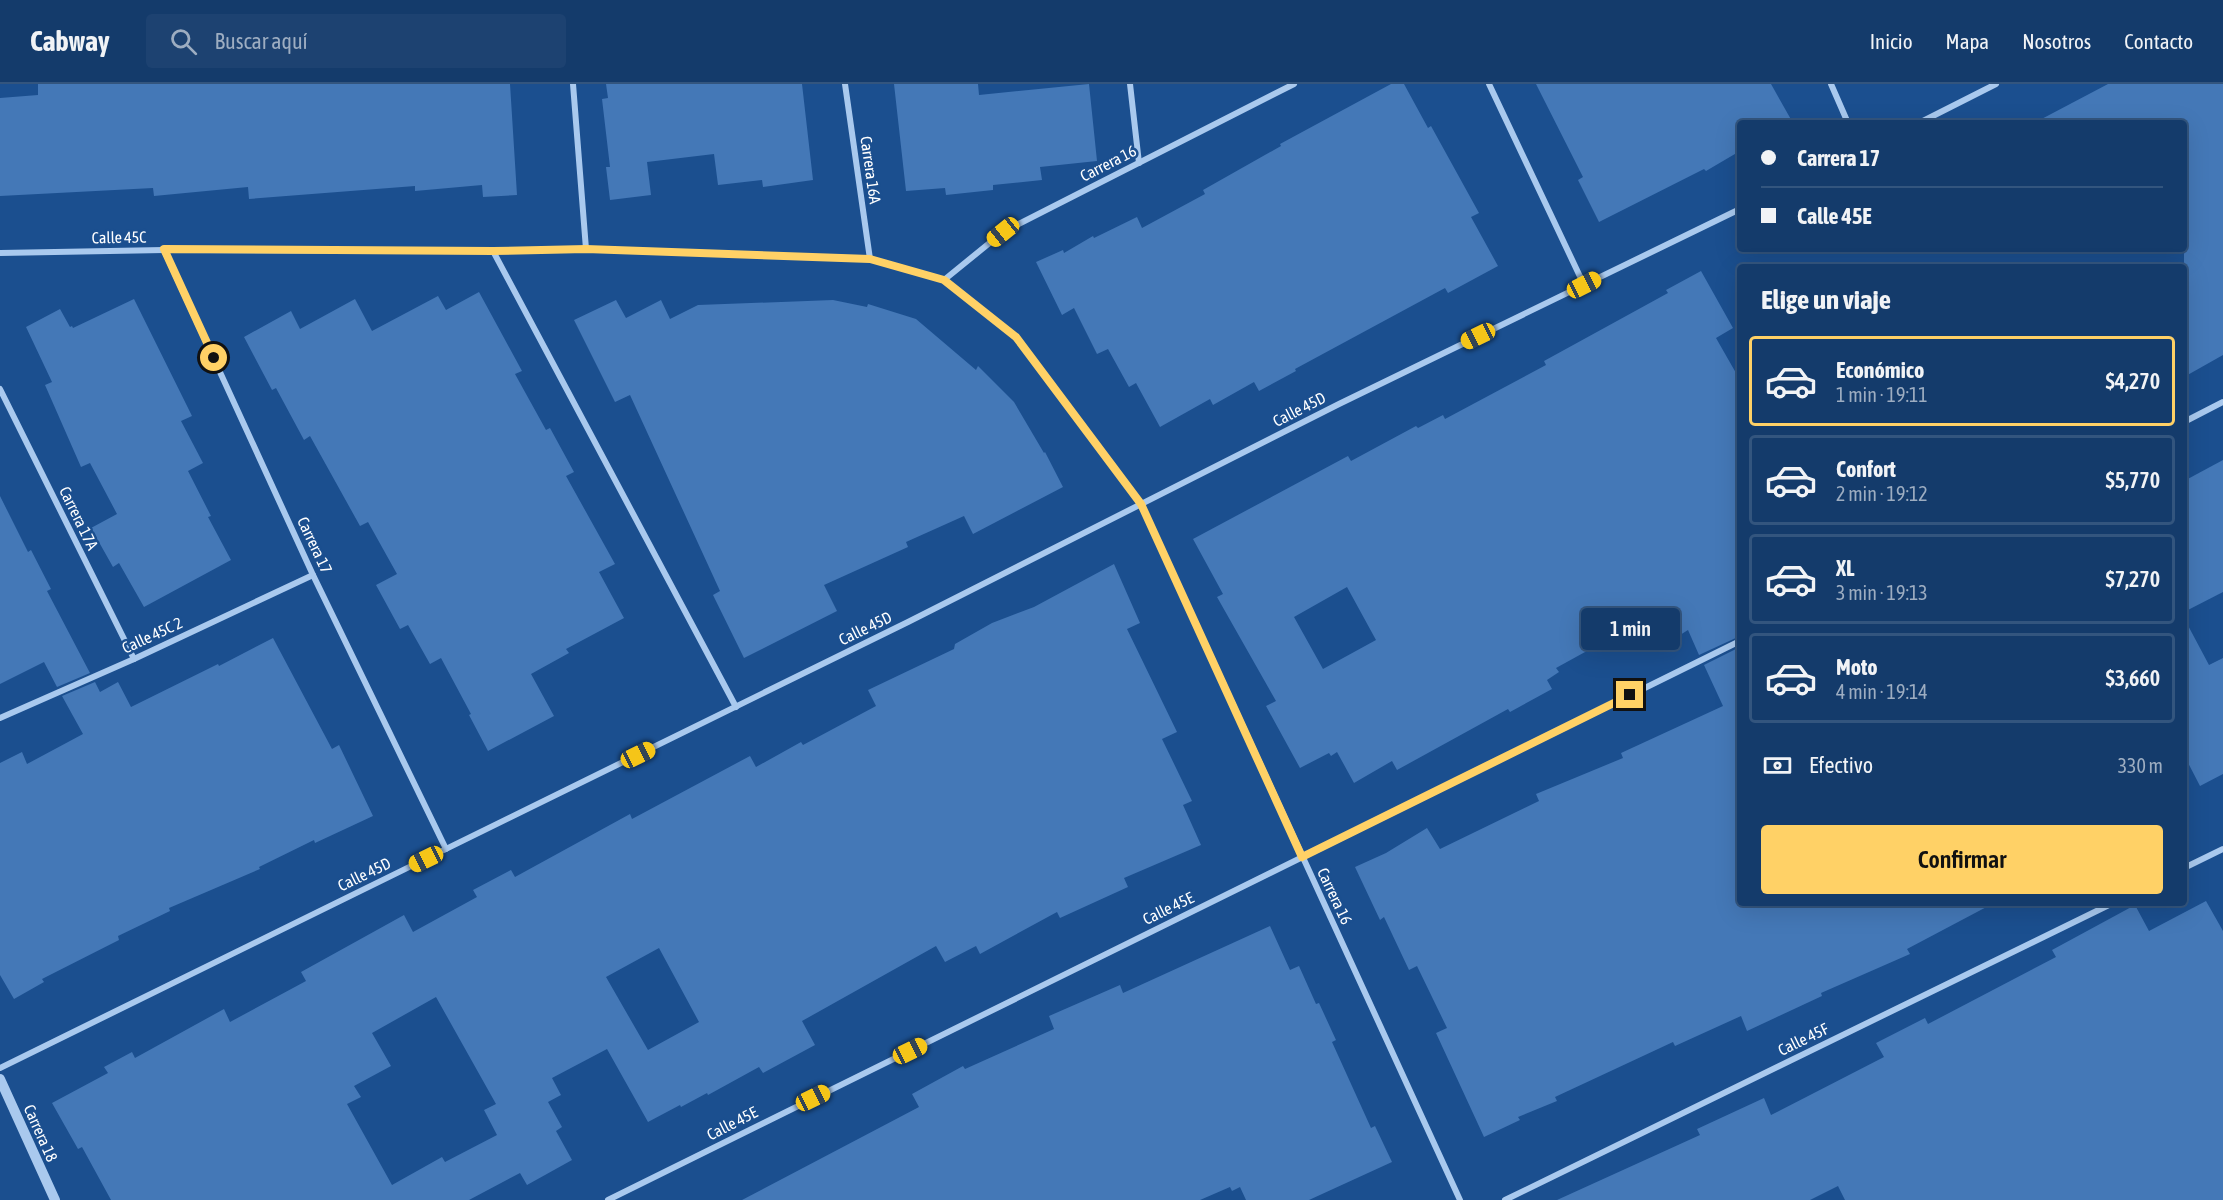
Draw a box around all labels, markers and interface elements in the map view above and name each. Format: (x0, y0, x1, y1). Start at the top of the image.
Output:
search box (146, 14, 566, 68)
text: Cabway (30, 25, 110, 57)
icon: search (167, 25, 200, 58)
text: Buscar aquí (215, 28, 308, 54)
text: Inicio (1870, 29, 1913, 53)
text: Mapa (1946, 29, 1989, 53)
text: Nosotros (2022, 29, 2091, 53)
text: Contacto (2124, 29, 2193, 53)
street label: Carrera 16A (857, 135, 885, 205)
street label: Carrera 16 (1077, 141, 1139, 185)
text: Carrera 17 (1797, 145, 1880, 171)
text: Calle 45E (1797, 203, 1872, 229)
car (983, 214, 1023, 250)
street label: Calle 45C (92, 228, 146, 246)
car (1564, 269, 1604, 301)
text: Elige un viaje (1761, 284, 1891, 315)
car (1458, 320, 1498, 352)
route start (200, 344, 227, 371)
icon: car (1764, 354, 1818, 408)
text: Económico (1836, 357, 1924, 383)
text: $4,270 (2105, 368, 2160, 394)
text: 1 min · 19:11 (1836, 383, 1928, 406)
street label: Calle 45D (1270, 388, 1328, 430)
icon: car (1764, 453, 1818, 507)
text: Confort (1836, 456, 1896, 482)
text: $5,770 (2105, 467, 2160, 493)
text: 2 min · 19:12 (1836, 482, 1928, 505)
street label: Carrera 17A (56, 483, 102, 553)
street label: Carrera 17 (294, 514, 336, 576)
icon: car (1764, 552, 1818, 606)
text: XL (1836, 555, 1854, 581)
text: $7,270 (2105, 566, 2160, 592)
text: 3 min · 19:13 (1836, 581, 1928, 604)
street label: Calle 45D (836, 608, 894, 648)
callout: 1 min (1580, 608, 1680, 650)
street label: Calle 45C 2 (119, 613, 185, 657)
text: 1 min (1610, 617, 1651, 640)
icon: car (1764, 651, 1818, 705)
text: Moto (1836, 654, 1878, 680)
text: $3,660 (2105, 665, 2160, 691)
text: 4 min · 19:14 (1836, 680, 1928, 703)
route end (1616, 681, 1643, 708)
car (618, 739, 658, 771)
icon: cash (1761, 749, 1794, 782)
text: Efectivo (1809, 752, 1873, 778)
text: 330 m (2118, 754, 2163, 777)
button: Confirmar (1761, 825, 2163, 894)
car (406, 843, 446, 875)
street label: Calle 45D (335, 854, 393, 894)
street label: Carrera 16 (1314, 865, 1356, 927)
street label: Calle 45E (1140, 888, 1196, 928)
street label: Calle 45F (1775, 1019, 1832, 1059)
car (890, 1035, 930, 1067)
car (793, 1082, 833, 1114)
street label: Carrera 18 (20, 1102, 62, 1164)
street label: Calle 45E (704, 1103, 760, 1143)

